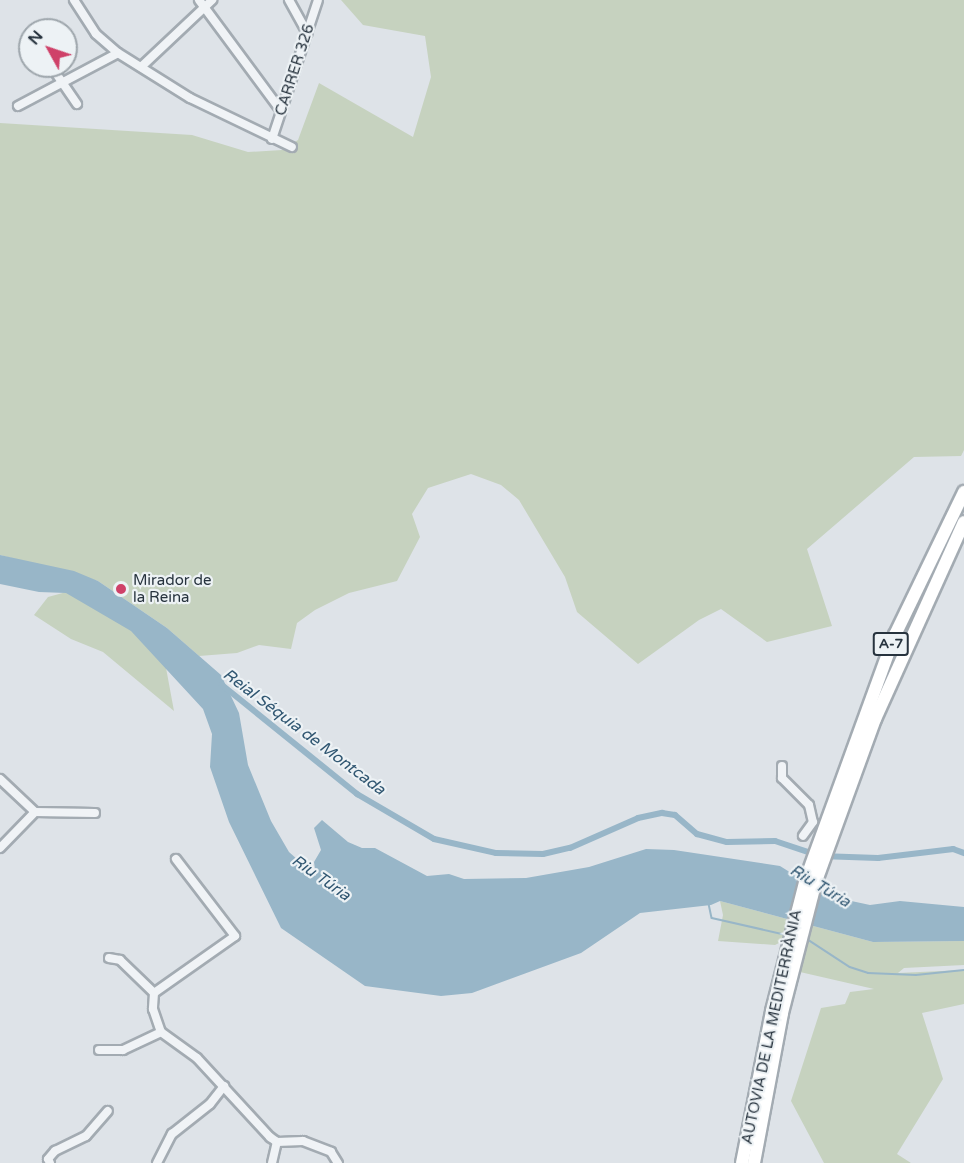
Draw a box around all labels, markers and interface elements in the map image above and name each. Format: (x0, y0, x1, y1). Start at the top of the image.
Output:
north arrow (18, 18, 78, 78)
street label: CARRER 326 (272, 22, 318, 118)
text: N (24, 26, 48, 49)
place label: Mirador de la Reina (133, 571, 211, 606)
marker: Mirador de la Reina (114, 582, 128, 596)
road number: A-7 (872, 633, 910, 655)
water label: Reial Séquia de Montcada (219, 665, 389, 799)
water label: Riu Túria (288, 851, 354, 905)
water label: Riu Túria (786, 861, 854, 911)
street label: AUTOVIA DE LA MEDITERRÀNIA (738, 908, 806, 1146)

